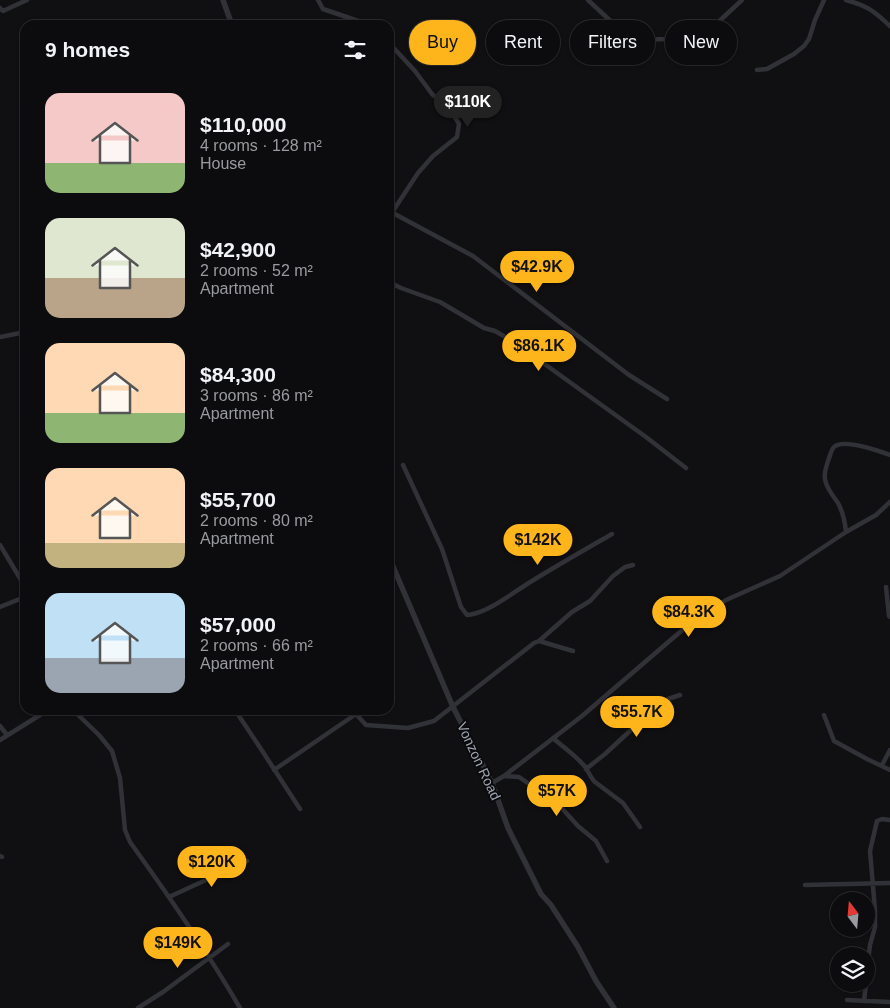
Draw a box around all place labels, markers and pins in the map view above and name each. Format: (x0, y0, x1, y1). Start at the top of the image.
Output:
pin: $110K (433, 86, 503, 128)
pin: $42.9K (496, 250, 578, 293)
pin: $86.1K (498, 330, 580, 372)
pin: $142K (503, 524, 573, 566)
pin: $84.3K (648, 596, 730, 638)
pin: $55.7K (596, 696, 678, 738)
pin: $57K (527, 774, 587, 817)
pin: $120K (177, 846, 247, 888)
pin: $149K (143, 926, 213, 969)

